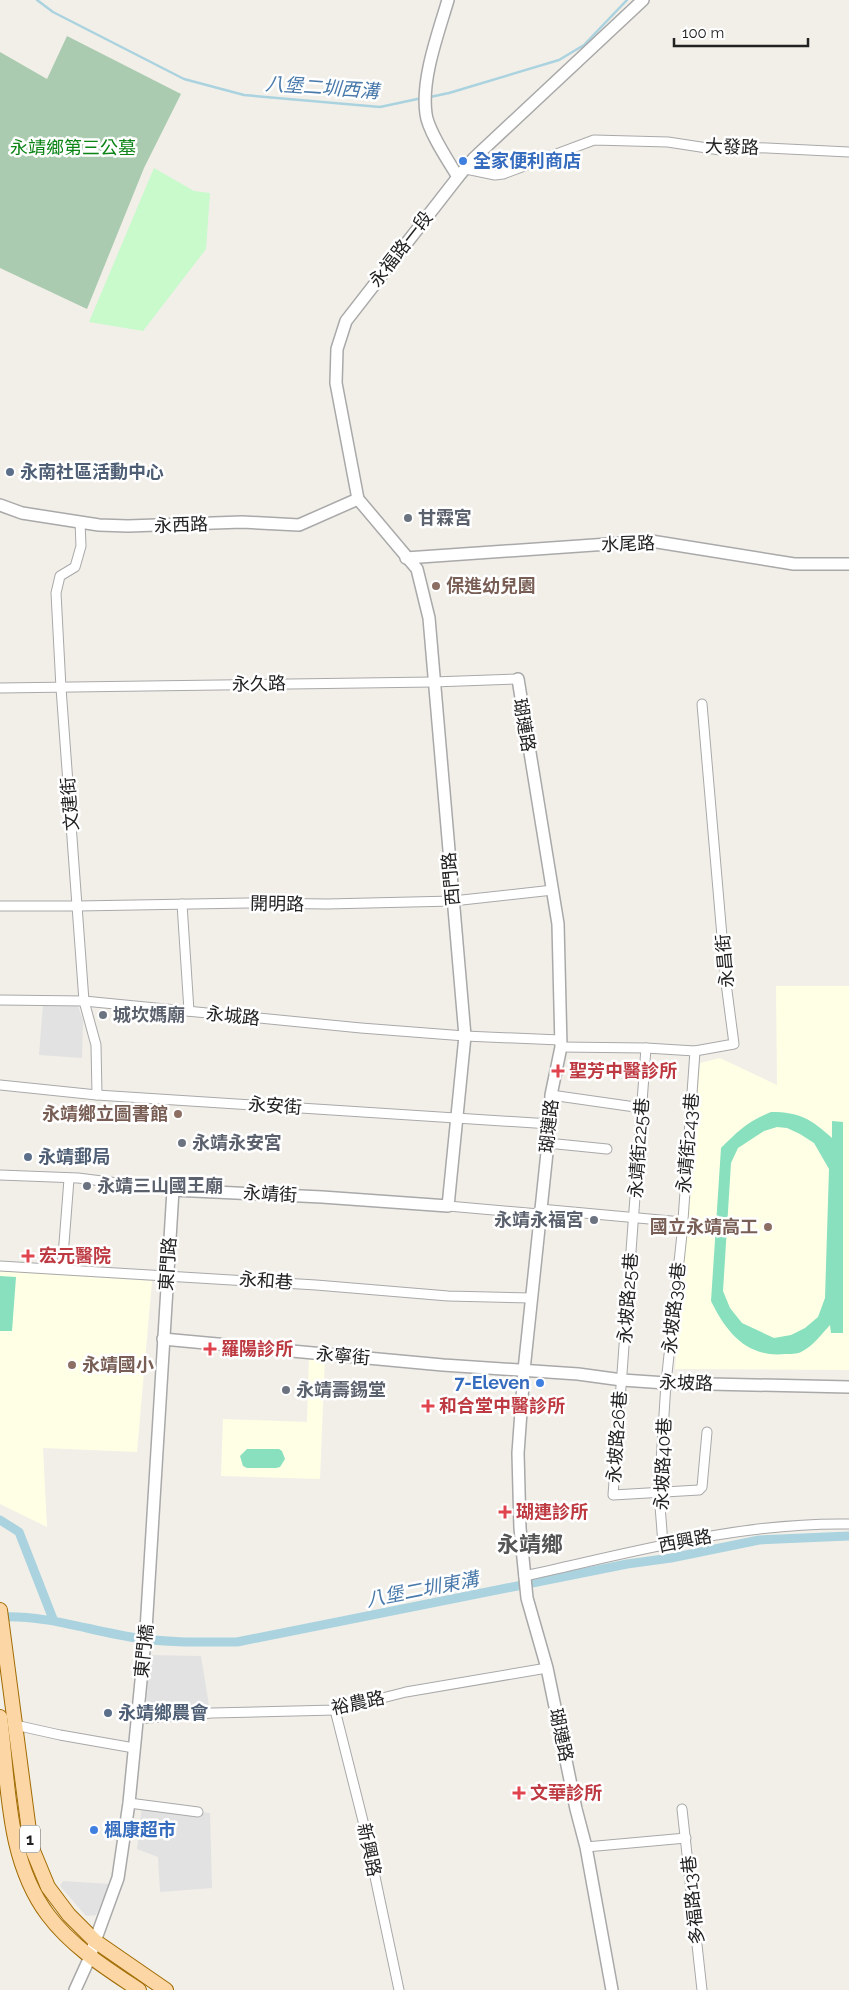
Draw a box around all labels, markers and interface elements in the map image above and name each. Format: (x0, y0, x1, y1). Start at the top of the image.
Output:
scale bar (674, 15, 808, 47)
text: 100 m (682, 24, 724, 42)
water label: 八堡二圳西溝 (264, 72, 383, 102)
street label: 大發路 (705, 135, 759, 158)
park label: 永靖鄉第三公墓 (10, 137, 136, 158)
place label: 全家便利商店 (473, 150, 581, 171)
marker: 全家便利商店 (457, 155, 469, 167)
street label: 永福路一段 (365, 207, 437, 291)
place label: 永南社區活動中心 (20, 461, 164, 482)
marker: 永南社區活動中心 (4, 466, 16, 478)
place label: 甘霖宮 (418, 507, 472, 528)
marker: 甘霖宮 (402, 512, 414, 524)
street label: 永西路 (154, 513, 208, 536)
street label: 水尾路 (601, 532, 655, 555)
place label: 保進幼兒園 (446, 575, 536, 596)
marker: 保進幼兒園 (430, 580, 442, 592)
street label: 永久路 (232, 673, 286, 694)
street label: 瑚璉路 (509, 697, 540, 753)
street label: 文建街 (57, 776, 82, 832)
street label: 西門路 (438, 851, 463, 907)
street label: 開明路 (250, 893, 304, 914)
street label: 永昌街 (712, 933, 737, 989)
street label: 永城路 (205, 1002, 261, 1029)
place label: 城坎媽廟 (113, 1004, 185, 1025)
marker: 城坎媽廟 (97, 1009, 109, 1021)
place label: 聖芳中醫診所 (569, 1060, 677, 1081)
marker: 聖芳中醫診所 (551, 1064, 565, 1078)
street label: 永靖街243巷 (673, 1092, 702, 1194)
street label: 永安街 (247, 1093, 303, 1118)
street label: 永靖街225巷 (625, 1097, 652, 1199)
street label: 瑚璉路 (535, 1098, 562, 1154)
place label: 永靖鄉立圖書館 (42, 1103, 168, 1124)
marker: 永靖鄉立圖書館 (172, 1108, 184, 1120)
place label: 永靖永安宮 (192, 1132, 282, 1153)
marker: 永靖永安宮 (176, 1137, 188, 1149)
place label: 永靖郵局 (38, 1146, 110, 1167)
marker: 永靖郵局 (22, 1151, 34, 1163)
place label: 永靖三山國王廟 (97, 1175, 223, 1196)
marker: 永靖三山國王廟 (81, 1180, 93, 1192)
street label: 永靖街 (243, 1182, 298, 1205)
place label: 永靖永福宮 (494, 1209, 584, 1230)
marker: 永靖永福宮 (588, 1214, 600, 1226)
place label: 國立永靖高工 (650, 1216, 758, 1237)
marker: 國立永靖高工 (762, 1221, 774, 1233)
street label: 東門路 (155, 1236, 180, 1292)
place label: 宏元醫院 (39, 1245, 111, 1266)
marker: 宏元醫院 (21, 1249, 35, 1263)
street label: 永坡路25巷 (614, 1252, 641, 1344)
street label: 永坡路39巷 (658, 1261, 689, 1355)
street label: 永和巷 (238, 1268, 294, 1293)
place label: 羅陽診所 (221, 1338, 293, 1359)
marker: 羅陽診所 (203, 1342, 217, 1356)
street label: 永寧街 (315, 1343, 371, 1368)
place label: 永靖國小 (82, 1354, 154, 1375)
marker: 永靖國小 (66, 1359, 78, 1371)
street label: 永坡路 (659, 1371, 713, 1394)
place label: 7-Eleven (454, 1372, 530, 1393)
marker: 7-Eleven (534, 1377, 546, 1389)
place label: 永靖壽錫堂 (296, 1379, 386, 1400)
marker: 永靖壽錫堂 (280, 1384, 292, 1396)
street label: 永坡路26巷 (603, 1390, 630, 1484)
place label: 和合堂中醫診所 (439, 1395, 565, 1416)
marker: 和合堂中醫診所 (421, 1399, 435, 1413)
street label: 永坡路40巷 (650, 1417, 675, 1511)
place label: 瑚連診所 (516, 1501, 588, 1522)
marker: 瑚連診所 (498, 1505, 512, 1519)
street label: 西興路 (656, 1525, 713, 1556)
district label: 永靖鄉 (497, 1531, 563, 1557)
water label: 八堡二圳東溝 (364, 1567, 483, 1611)
street label: 東門橋 (130, 1623, 157, 1679)
street label: 裕農路 (329, 1687, 386, 1718)
place label: 永靖鄉農會 (118, 1702, 209, 1723)
street label: 瑚璉路 (546, 1706, 577, 1763)
marker: 永靖鄉農會 (102, 1707, 114, 1719)
place label: 文華診所 (530, 1782, 602, 1803)
marker: 文華診所 (512, 1786, 526, 1800)
place label: 楓康超市 (104, 1819, 176, 1840)
street label: 新興路 (354, 1821, 385, 1878)
marker: 楓康超市 (88, 1824, 100, 1836)
road number: 1 (20, 1826, 40, 1852)
street label: 多福路13巷 (677, 1855, 708, 1946)

